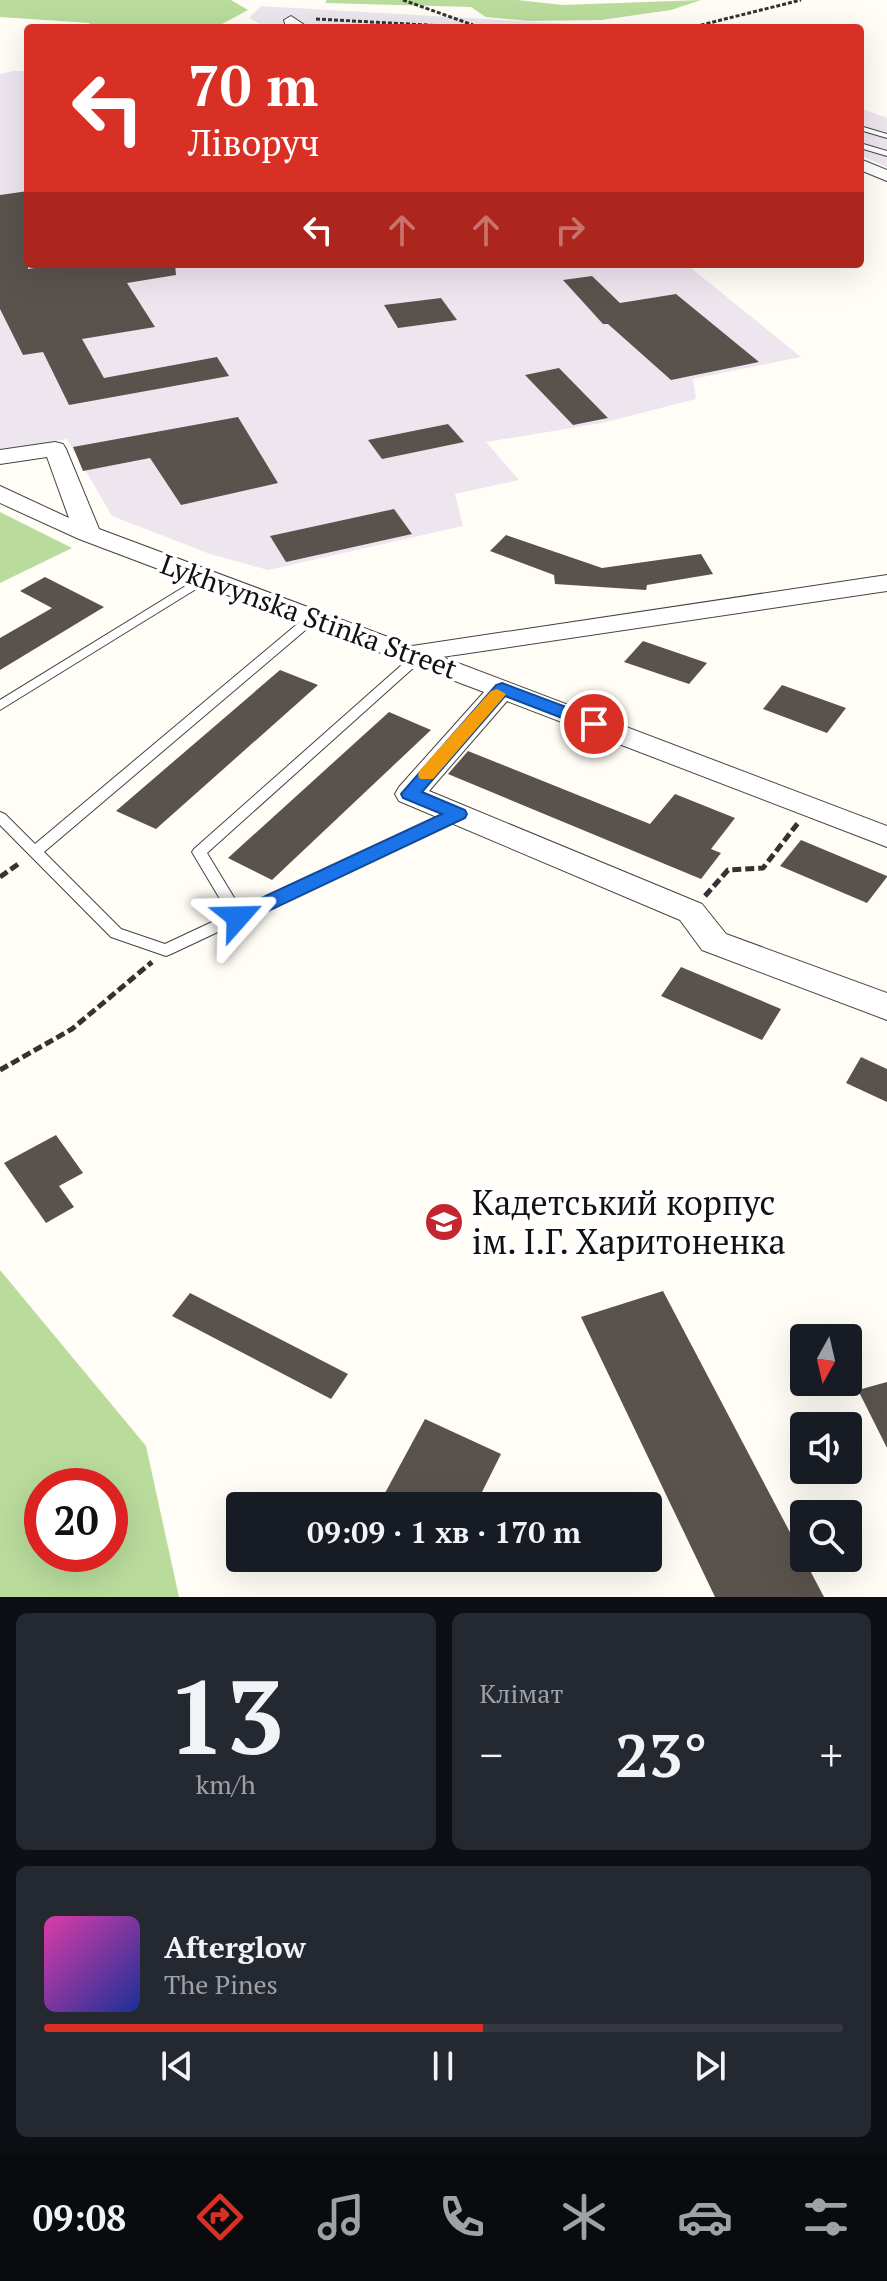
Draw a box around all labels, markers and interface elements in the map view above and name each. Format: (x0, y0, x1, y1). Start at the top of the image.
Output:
text: 70 m (188, 48, 318, 122)
icon: left (56, 56, 160, 160)
text: Ліворуч (188, 119, 320, 166)
icon: left (296, 208, 340, 252)
icon: ahead (380, 208, 424, 252)
icon: ahead (464, 208, 508, 252)
icon: right (548, 208, 592, 252)
street label: Lykhvynska Stinka Street (156, 545, 463, 687)
pin (560, 690, 628, 758)
icon: arrive (572, 702, 616, 746)
position arrow (196, 875, 280, 959)
place label: Кадетський корпус ім. І.Г. Харитоненка (472, 1180, 786, 1264)
school or university icon: Кадетський корпус ім. І.Г. Харитоненка (423, 1201, 465, 1243)
north arrow (790, 1324, 862, 1396)
map controls (790, 1324, 862, 1572)
button: sound (790, 1412, 862, 1484)
speed limit sign: 20 (24, 1468, 128, 1572)
button: search (790, 1500, 862, 1572)
text: 09:09 · 1 хв · 170 m (307, 1512, 581, 1552)
text: 13 (167, 1646, 285, 1784)
text: Клімат (480, 1676, 563, 1710)
text: 23° (615, 1715, 708, 1794)
text: − (480, 1725, 503, 1784)
text: + (820, 1725, 843, 1784)
text: km/h (196, 1767, 256, 1801)
text: Afterglow (164, 1927, 306, 1967)
text: The Pines (164, 1967, 278, 2001)
icon: previous (155, 2044, 199, 2088)
icon: pause (421, 2044, 465, 2088)
icon: next (688, 2044, 732, 2088)
icon: directions (192, 2189, 248, 2245)
icon: music (313, 2189, 369, 2245)
icon: phone (434, 2189, 490, 2245)
icon: climate (556, 2189, 612, 2245)
icon: car (677, 2189, 733, 2245)
icon: filters (798, 2189, 854, 2245)
text: 09:08 (33, 2194, 126, 2241)

